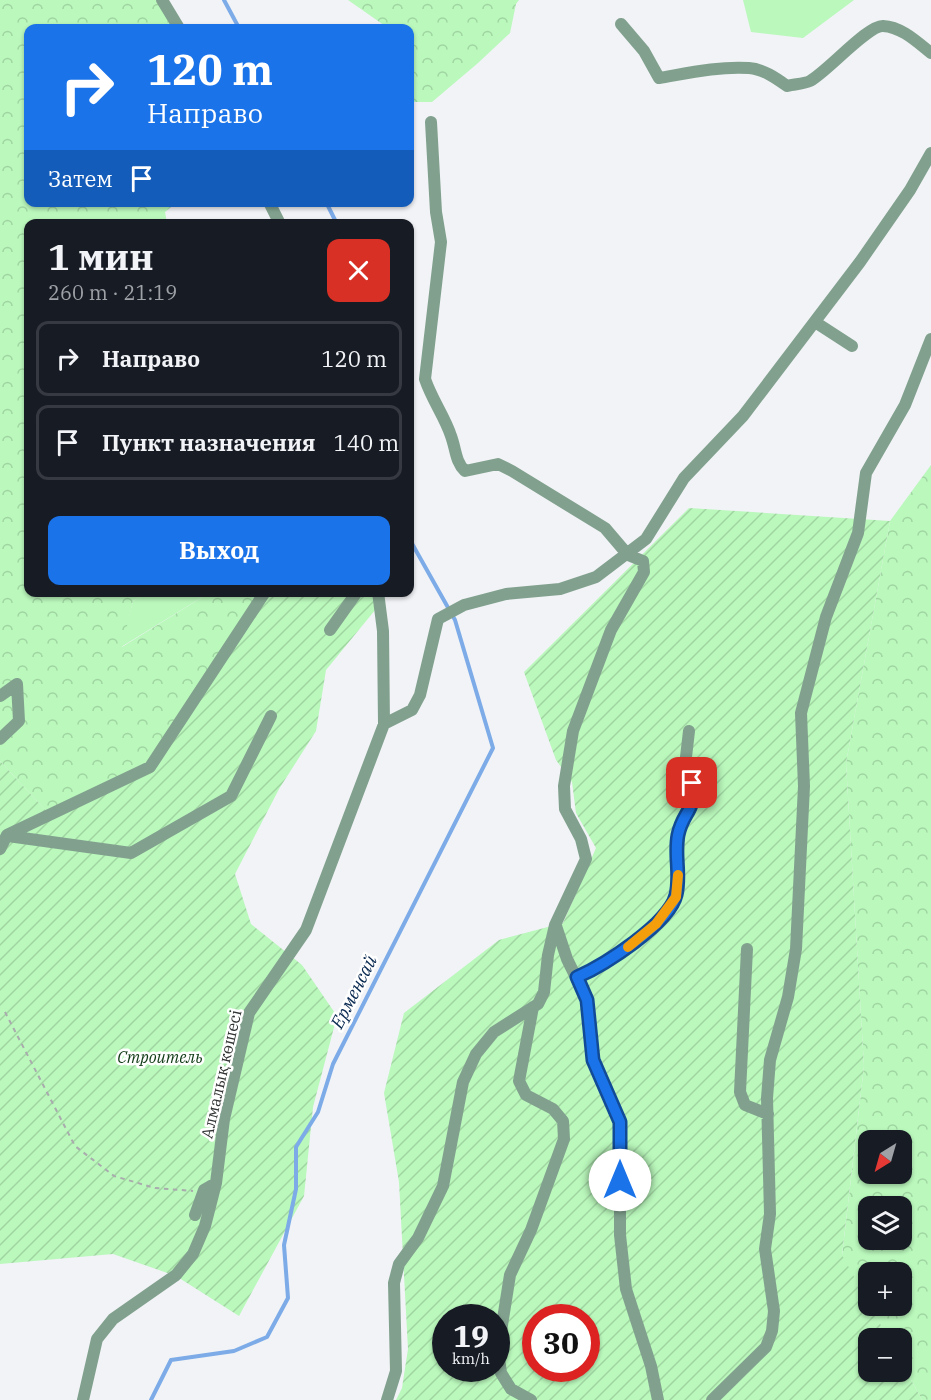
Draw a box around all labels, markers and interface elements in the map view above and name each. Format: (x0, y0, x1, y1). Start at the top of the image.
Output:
text: 120 m (147, 42, 273, 97)
icon: right (48, 48, 126, 126)
text: Направо (147, 95, 263, 130)
icon: arrive (125, 162, 158, 195)
text: Затем (48, 164, 113, 193)
text: 1 мин (48, 233, 154, 280)
button: close (327, 239, 390, 302)
text: 260 m · 21:19 (48, 279, 177, 306)
icon: right (51, 342, 84, 375)
text: Направо (102, 344, 200, 373)
text: 120 m (321, 344, 387, 373)
icon: arrive (51, 426, 84, 459)
text: Пункт назначения (102, 428, 316, 457)
text: 140 m (334, 428, 399, 457)
button: Выход (48, 516, 390, 585)
pin (666, 757, 717, 808)
icon: arrive (675, 766, 708, 799)
water label: Ерменсай (325, 950, 382, 1033)
street label: Алмалық көшесі (196, 1008, 246, 1140)
park label: Строитель (117, 1047, 203, 1067)
north arrow (858, 1130, 912, 1184)
map controls (858, 1130, 912, 1382)
position arrow (588, 1148, 652, 1212)
button: layers (858, 1196, 912, 1250)
button: + (858, 1262, 912, 1316)
speed limit sign: 30 (522, 1304, 600, 1382)
text: 19 (453, 1316, 489, 1355)
button: − (858, 1328, 912, 1382)
text: km/h (452, 1349, 490, 1368)

